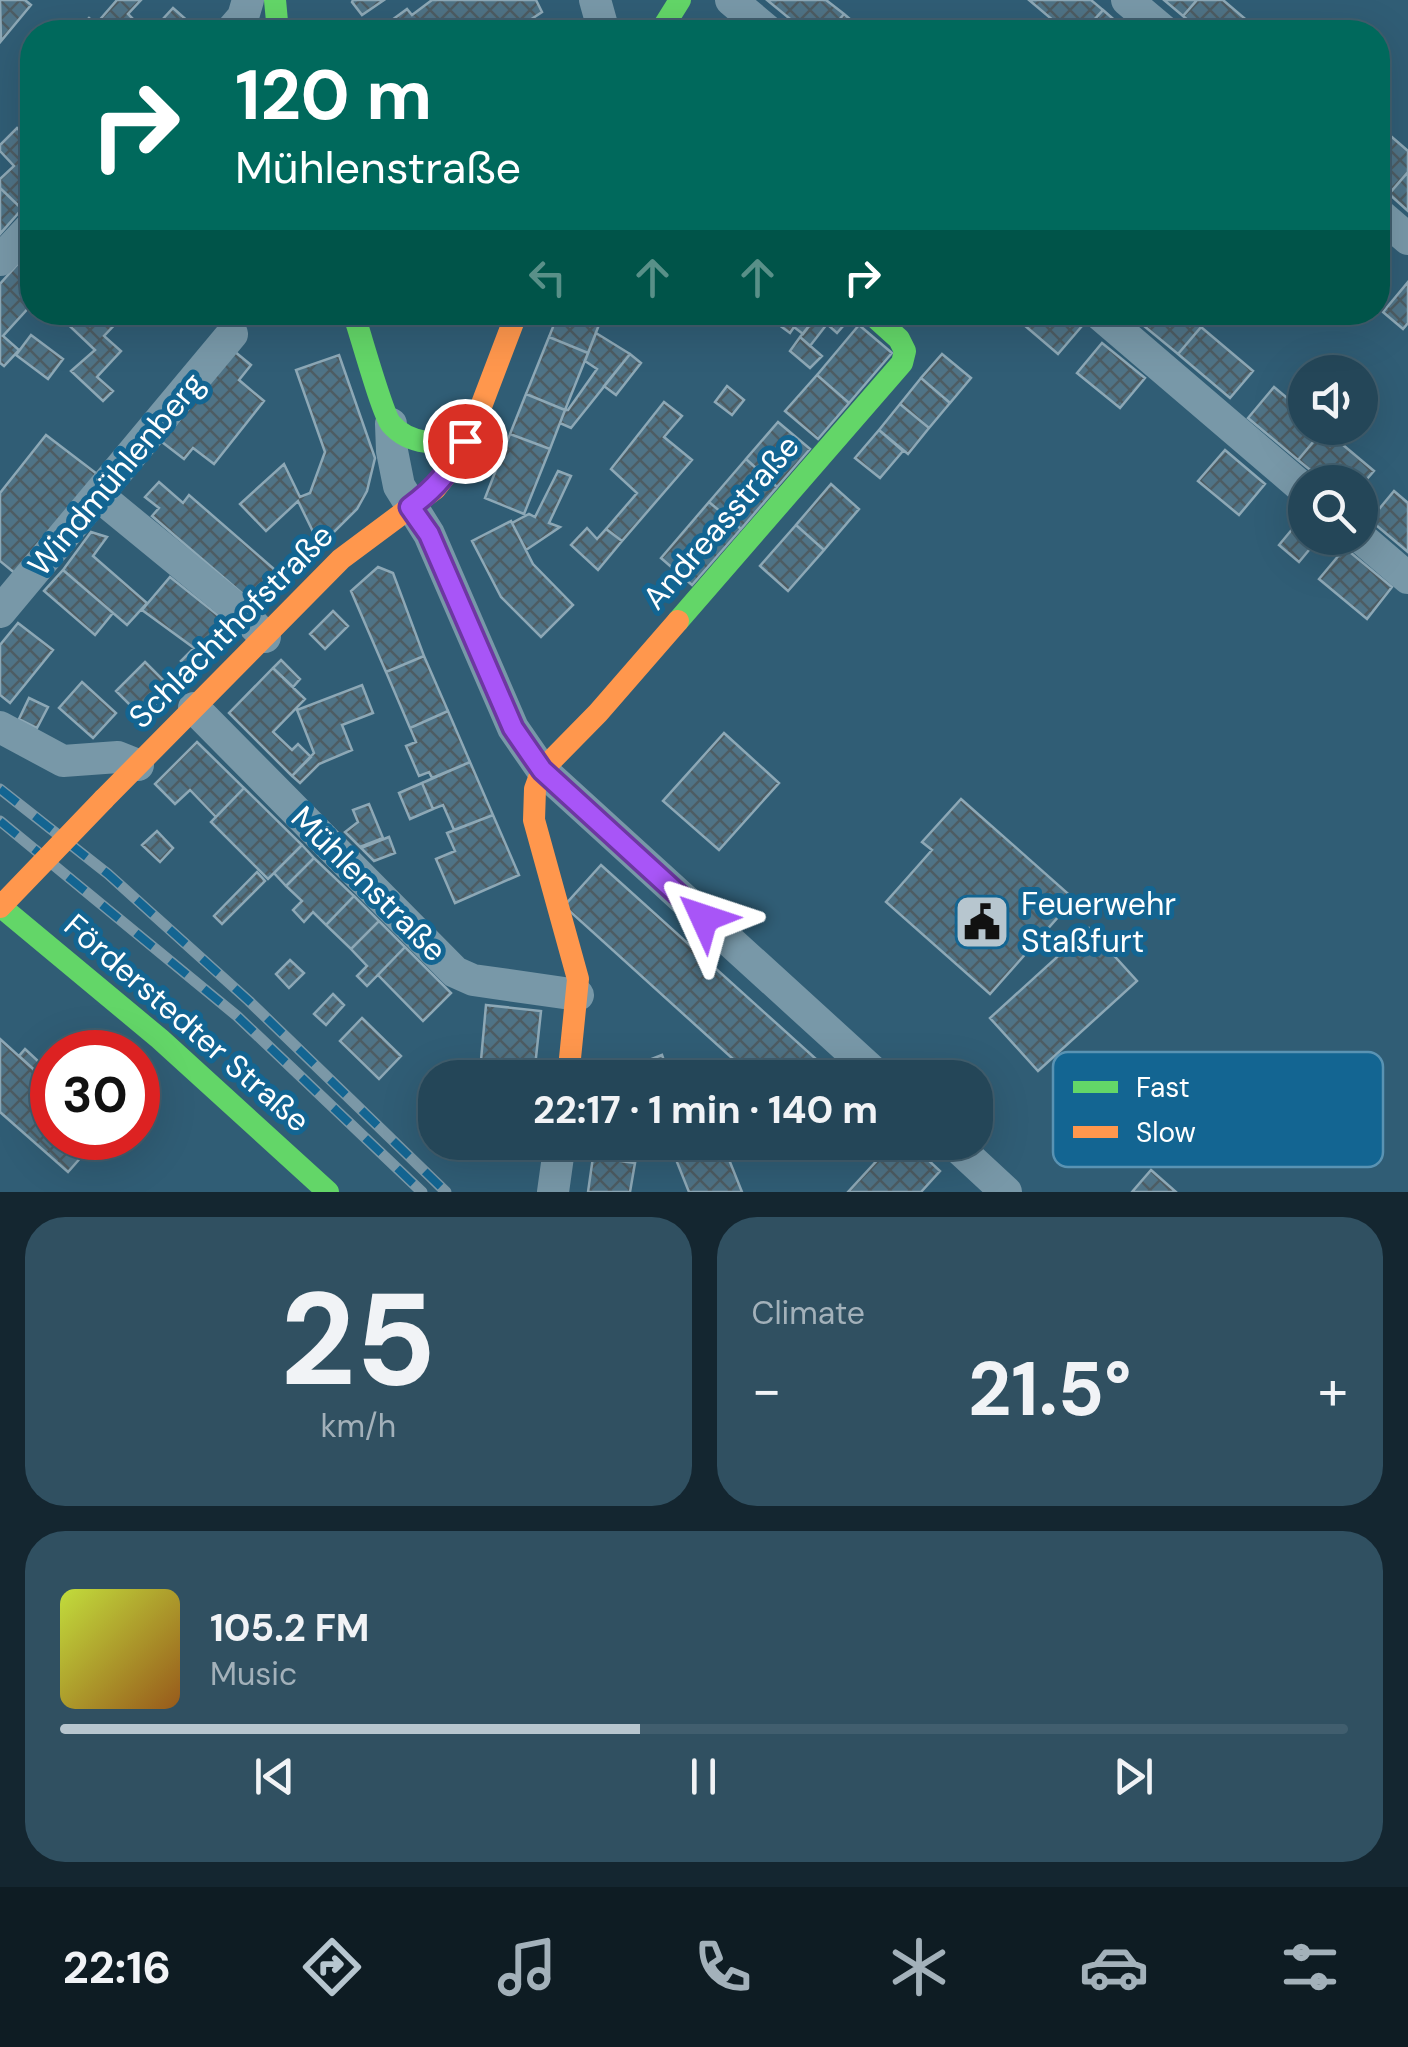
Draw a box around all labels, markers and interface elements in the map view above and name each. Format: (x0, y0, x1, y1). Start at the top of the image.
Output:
text: 120 m (235, 50, 432, 141)
icon: right (70, 60, 200, 190)
text: Mühlenstraße (235, 138, 521, 197)
icon: left (520, 250, 575, 305)
icon: ahead (625, 250, 680, 305)
icon: ahead (730, 250, 785, 305)
icon: right (835, 250, 890, 305)
map controls (1288, 355, 1378, 555)
button: sound (1288, 355, 1378, 445)
street label: Windmühlenberg (18, 363, 214, 585)
pin (423, 399, 508, 484)
icon: arrive (438, 414, 493, 469)
street label: Andreasstraße (633, 426, 809, 618)
button: search (1288, 465, 1378, 555)
street label: Schlachthofstraße (120, 515, 342, 737)
street label: Mühlenstraße (282, 797, 456, 971)
position arrow (652, 866, 756, 970)
place label: Feuerwehr Staßfurt (1021, 883, 1176, 962)
public building icon: Feuerwehr Staßfurt (952, 892, 1012, 952)
street label: Förderstedter Straße (55, 905, 319, 1141)
speed limit sign: 30 (30, 1030, 160, 1160)
legend (1053, 1052, 1383, 1167)
text: Fast (1136, 1069, 1190, 1106)
text: 22:17 · 1 min · 140 m (533, 1085, 878, 1135)
text: Slow (1136, 1114, 1196, 1151)
text: 25 (280, 1255, 436, 1424)
text: Climate (752, 1292, 865, 1334)
text: 21.5° (968, 1341, 1131, 1438)
text: − (752, 1354, 782, 1426)
text: + (1318, 1354, 1348, 1426)
text: km/h (320, 1405, 396, 1447)
text: 105.2 FM (210, 1603, 369, 1653)
text: Music (210, 1653, 297, 1695)
icon: previous (247, 1749, 302, 1804)
icon: pause (676, 1749, 731, 1804)
icon: next (1106, 1749, 1161, 1804)
icon: directions (297, 1932, 367, 2002)
icon: music (492, 1932, 562, 2002)
icon: phone (688, 1932, 758, 2002)
icon: climate (884, 1932, 954, 2002)
icon: car (1079, 1932, 1149, 2002)
icon: filters (1275, 1932, 1345, 2002)
text: 22:16 (63, 1938, 171, 1997)

